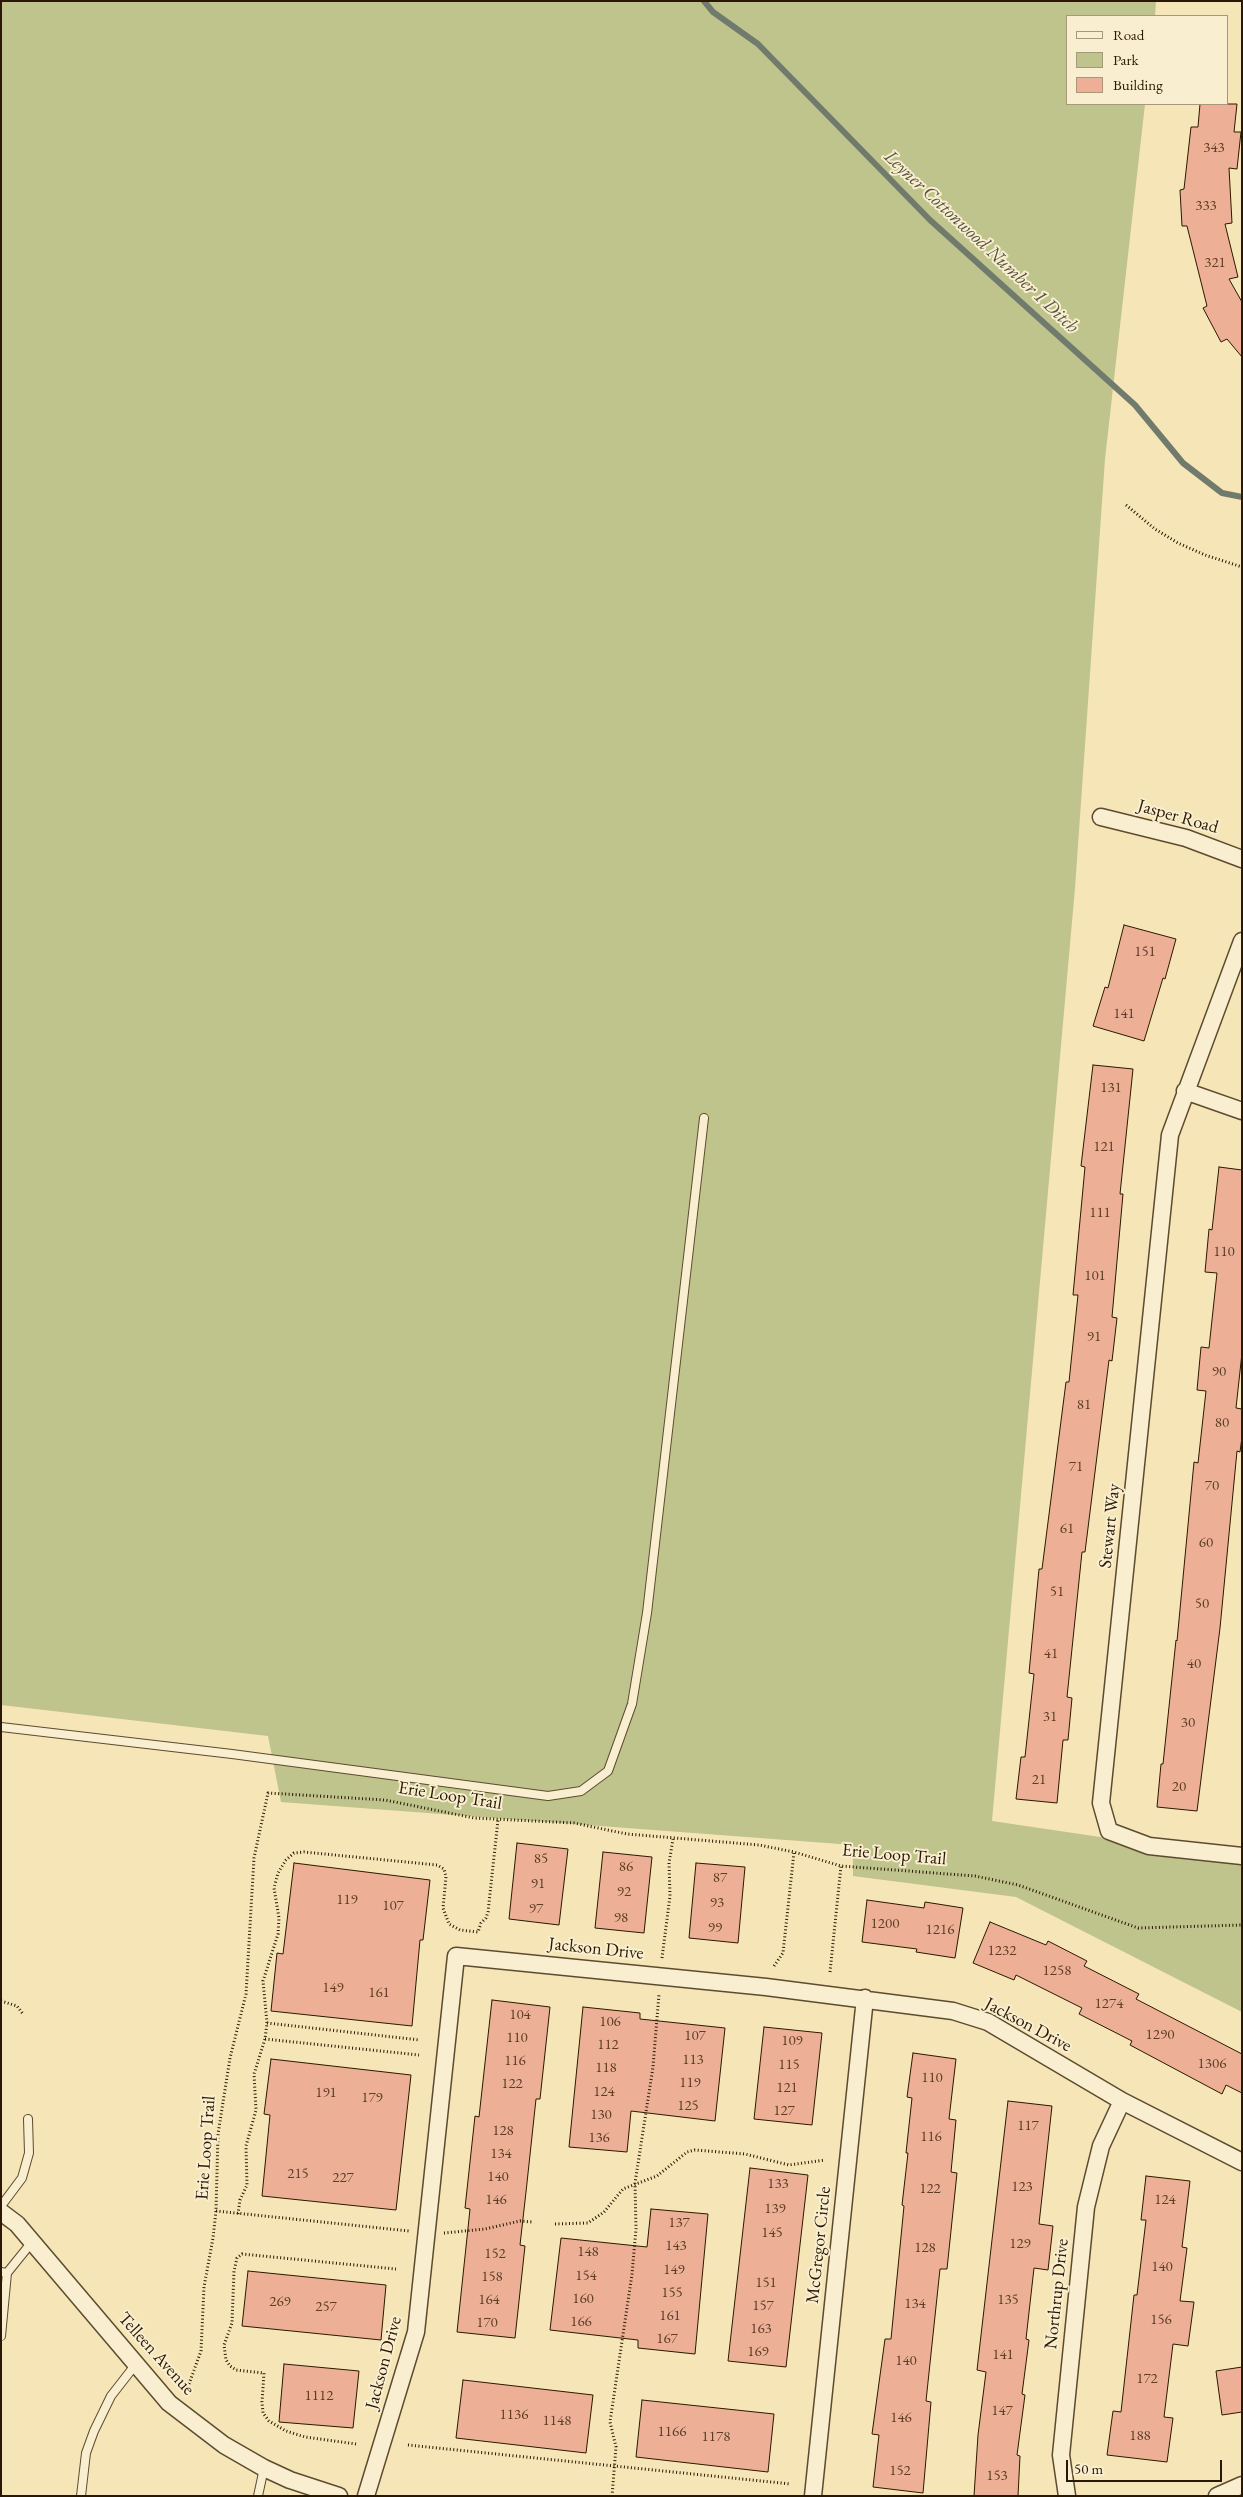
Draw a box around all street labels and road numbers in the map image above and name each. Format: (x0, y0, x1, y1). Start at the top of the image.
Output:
street label: Jasper Road (1135, 795, 1221, 839)
street label: Stewart Way (1095, 1483, 1125, 1569)
street label: Erie Loop Trail (397, 1777, 503, 1815)
street label: Erie Loop Trail (841, 1840, 947, 1870)
street label: Jackson Drive (547, 1933, 645, 1965)
street label: Jackson Drive (981, 1993, 1075, 2057)
street label: Erie Loop Trail (192, 2095, 220, 2201)
street label: McGregor Circle (802, 2185, 836, 2305)
street label: Northrup Drive (1040, 2238, 1074, 2350)
street label: Telleen Avenue (113, 2308, 199, 2400)
street label: Jackson Drive (361, 2314, 407, 2412)

